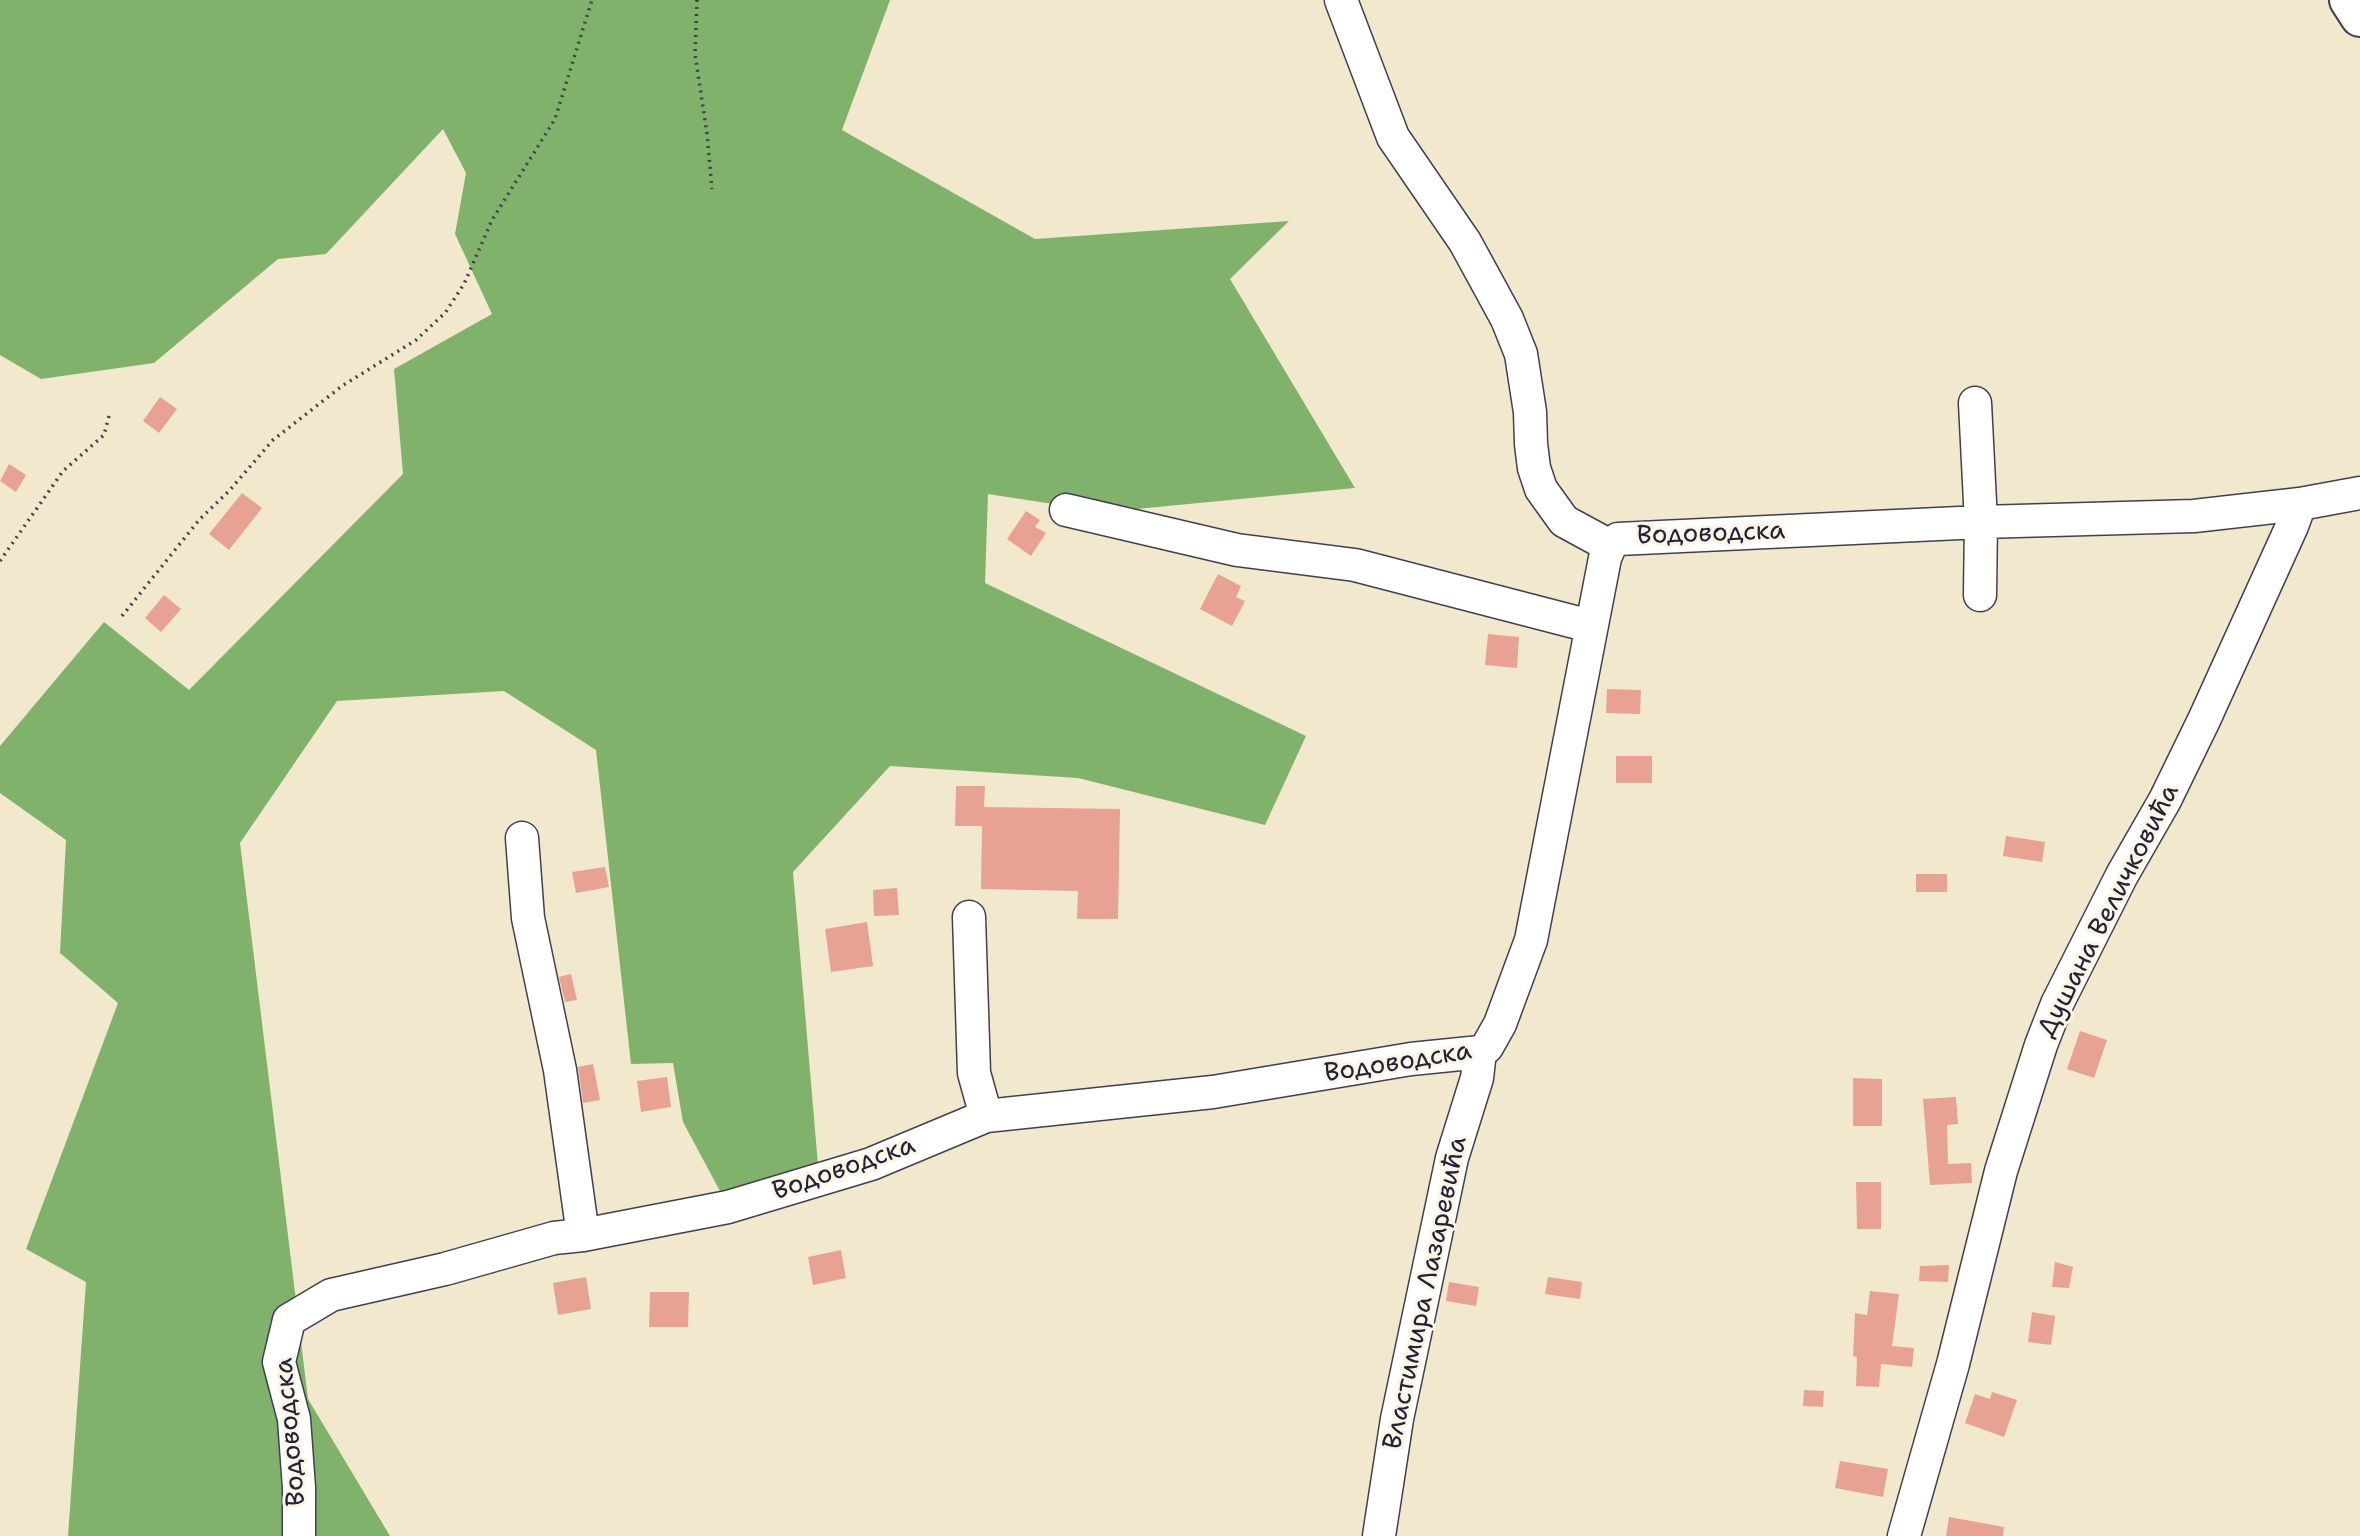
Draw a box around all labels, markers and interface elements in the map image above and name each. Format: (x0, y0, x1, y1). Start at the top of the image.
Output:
street label: Водоводска (1636, 516, 1786, 552)
street label: Душана Величковића (2032, 779, 2186, 1043)
street label: Водоводска (1322, 1036, 1474, 1090)
street label: Водоводска (769, 1130, 919, 1208)
street label: Властимира Лазаревића (1378, 1134, 1474, 1452)
street label: Водоводска (269, 1357, 313, 1507)

